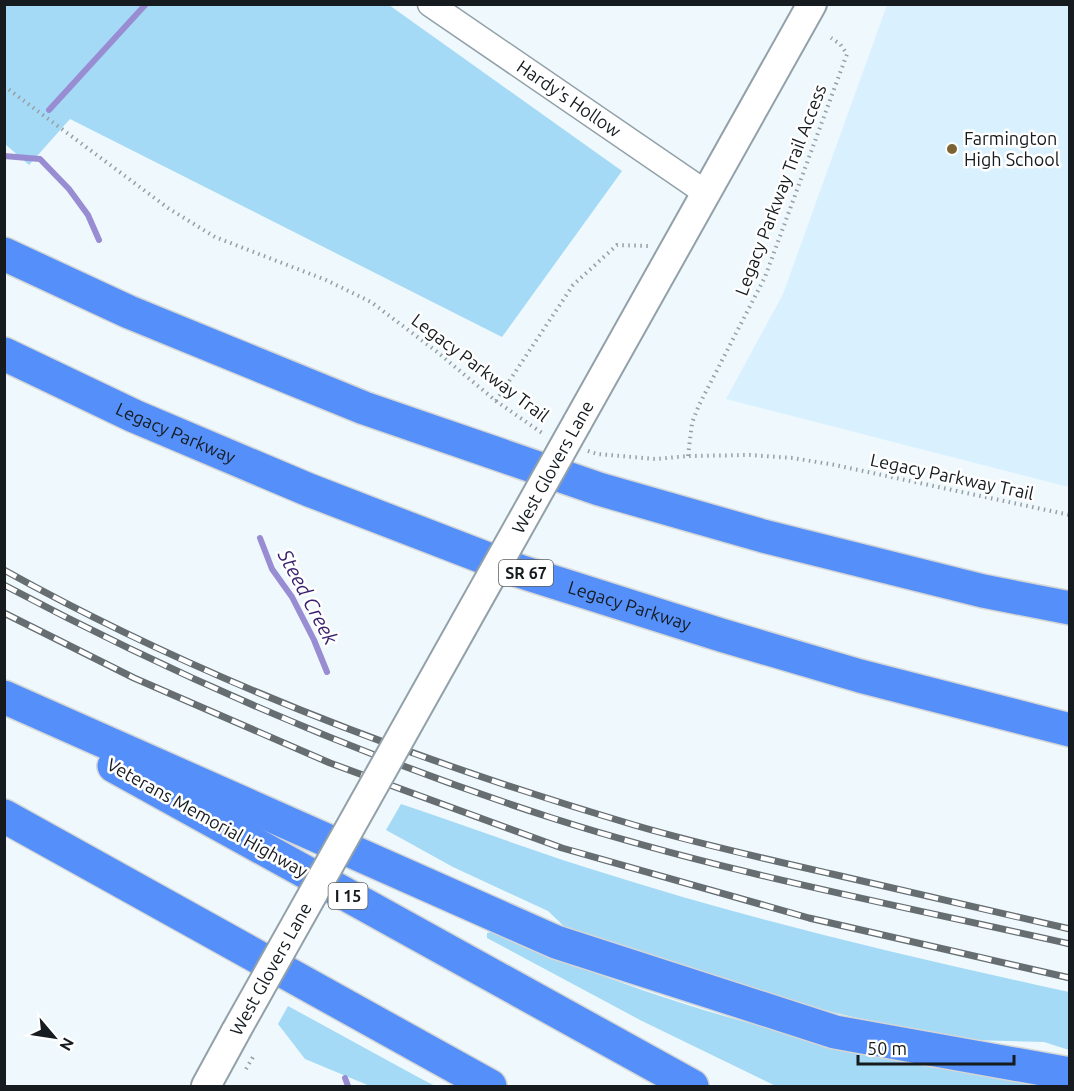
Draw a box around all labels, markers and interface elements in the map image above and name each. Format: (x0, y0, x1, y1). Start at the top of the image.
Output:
street label: Hardy's Hollow (514, 56, 625, 141)
street label: Legacy Parkway Trail Access (731, 81, 830, 298)
place label: Farmington High School (964, 128, 1060, 169)
marker: Farmington High School (945, 142, 959, 156)
street label: Legacy Parkway Trail (408, 309, 553, 425)
street label: West Glovers Lane (507, 397, 597, 536)
street label: Legacy Parkway (113, 398, 239, 467)
street label: Legacy Parkway Trail (869, 449, 1036, 503)
water label: Steed Creek (273, 544, 343, 649)
road number: SR 67 (499, 560, 553, 586)
street label: Legacy Parkway (566, 576, 694, 634)
street label: Veterans Memorial Highway (104, 754, 312, 881)
road number: I 15 (328, 883, 368, 909)
street label: West Glovers Lane (225, 899, 315, 1038)
north arrow (24, 1007, 84, 1067)
scale bar (858, 1028, 1014, 1066)
text: N (56, 1035, 78, 1054)
text: 50 m (867, 1038, 907, 1058)

